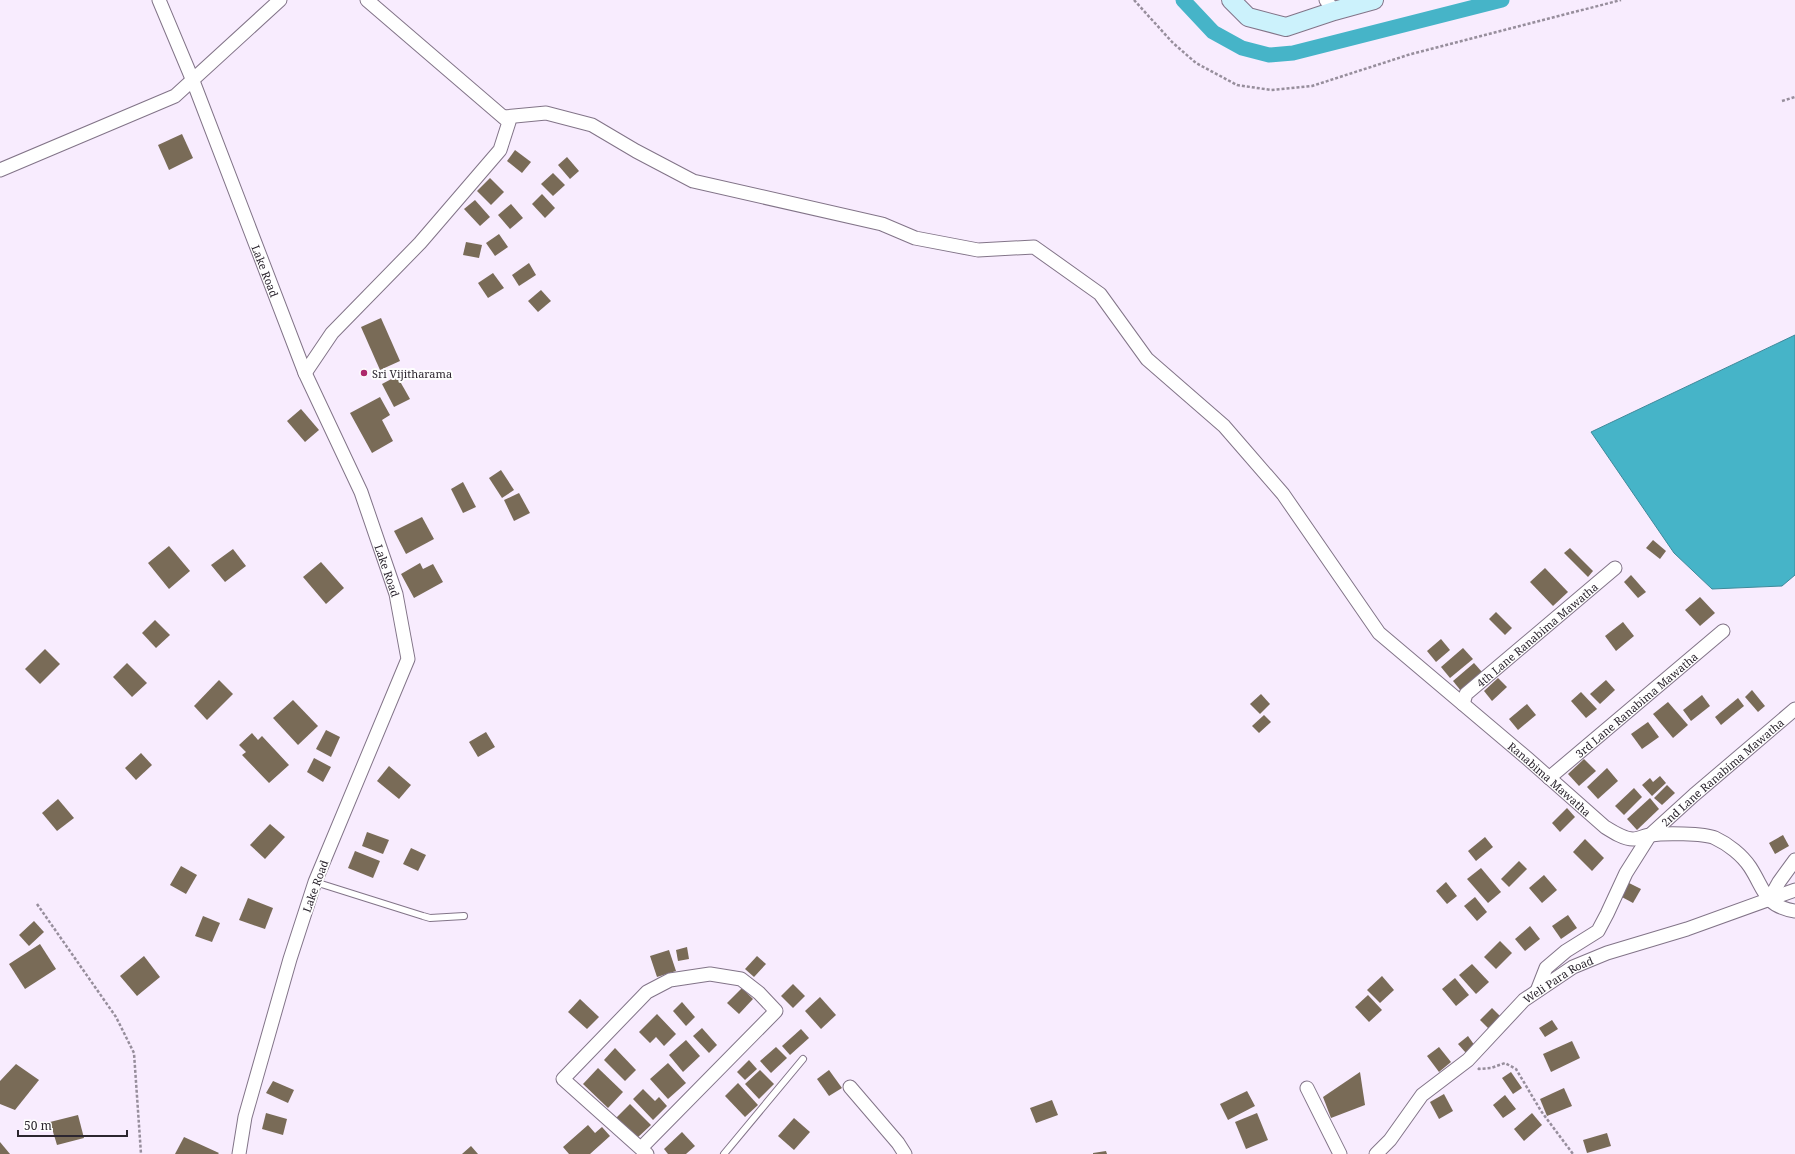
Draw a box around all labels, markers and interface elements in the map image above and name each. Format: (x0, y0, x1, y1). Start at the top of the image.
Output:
street label: Lake Road (249, 243, 283, 299)
place label: Sri Vijitharama (372, 366, 452, 381)
marker: Sri Vijitharama (359, 368, 369, 378)
street label: Lake Road (372, 542, 404, 599)
street label: 4th Lane Ranabima Mawatha (1473, 579, 1601, 690)
street label: 3rd Lane Ranabima Mawatha (1572, 648, 1700, 760)
street label: 2nd Lane Ranabima Mawatha (1658, 715, 1787, 829)
street label: Ranabima Mawatha (1505, 738, 1595, 819)
street label: Lake Road (299, 858, 331, 914)
street label: Weli Para Road (1520, 952, 1596, 1006)
scale bar (18, 1112, 127, 1138)
text: 50 m (24, 1117, 52, 1134)

